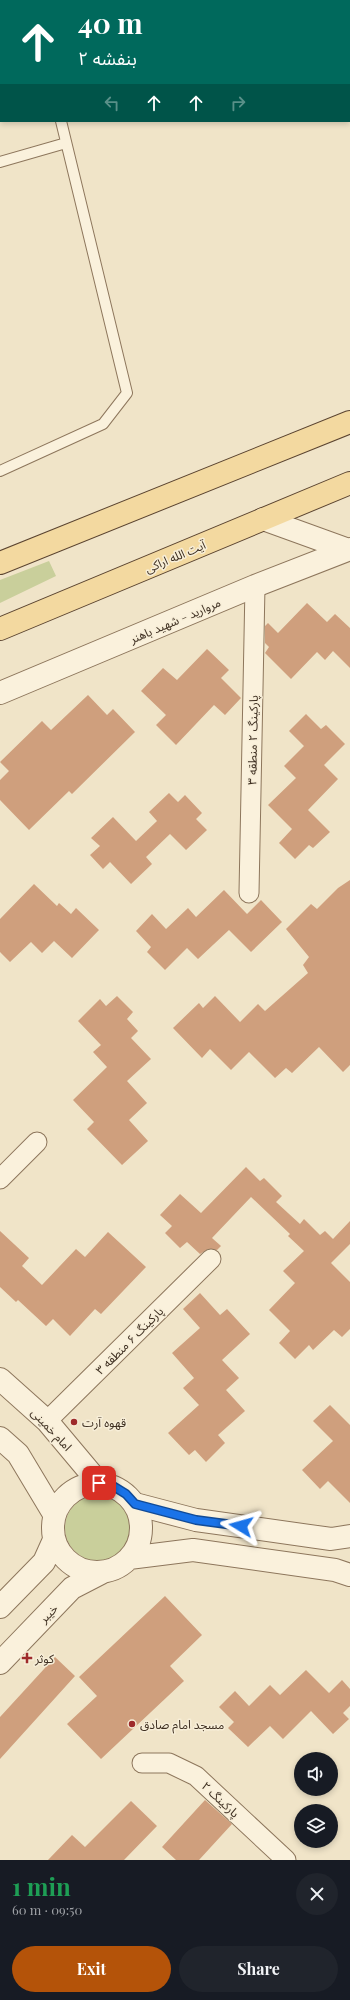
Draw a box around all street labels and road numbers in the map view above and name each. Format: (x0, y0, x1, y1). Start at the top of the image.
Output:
street label: آیت الله اراکی (142, 536, 208, 576)
street label: مروارید - شهید باهنر (126, 594, 223, 647)
street label: پارکینگ ۲ منطقه ۳ (243, 695, 262, 785)
street label: پارکینگ ۶ منطقه ۳ (92, 1303, 167, 1378)
street label: امام خمینی (27, 1404, 76, 1455)
street label: خیبر (34, 1600, 61, 1627)
street label: پارکینگ ۲ (198, 1777, 243, 1821)

